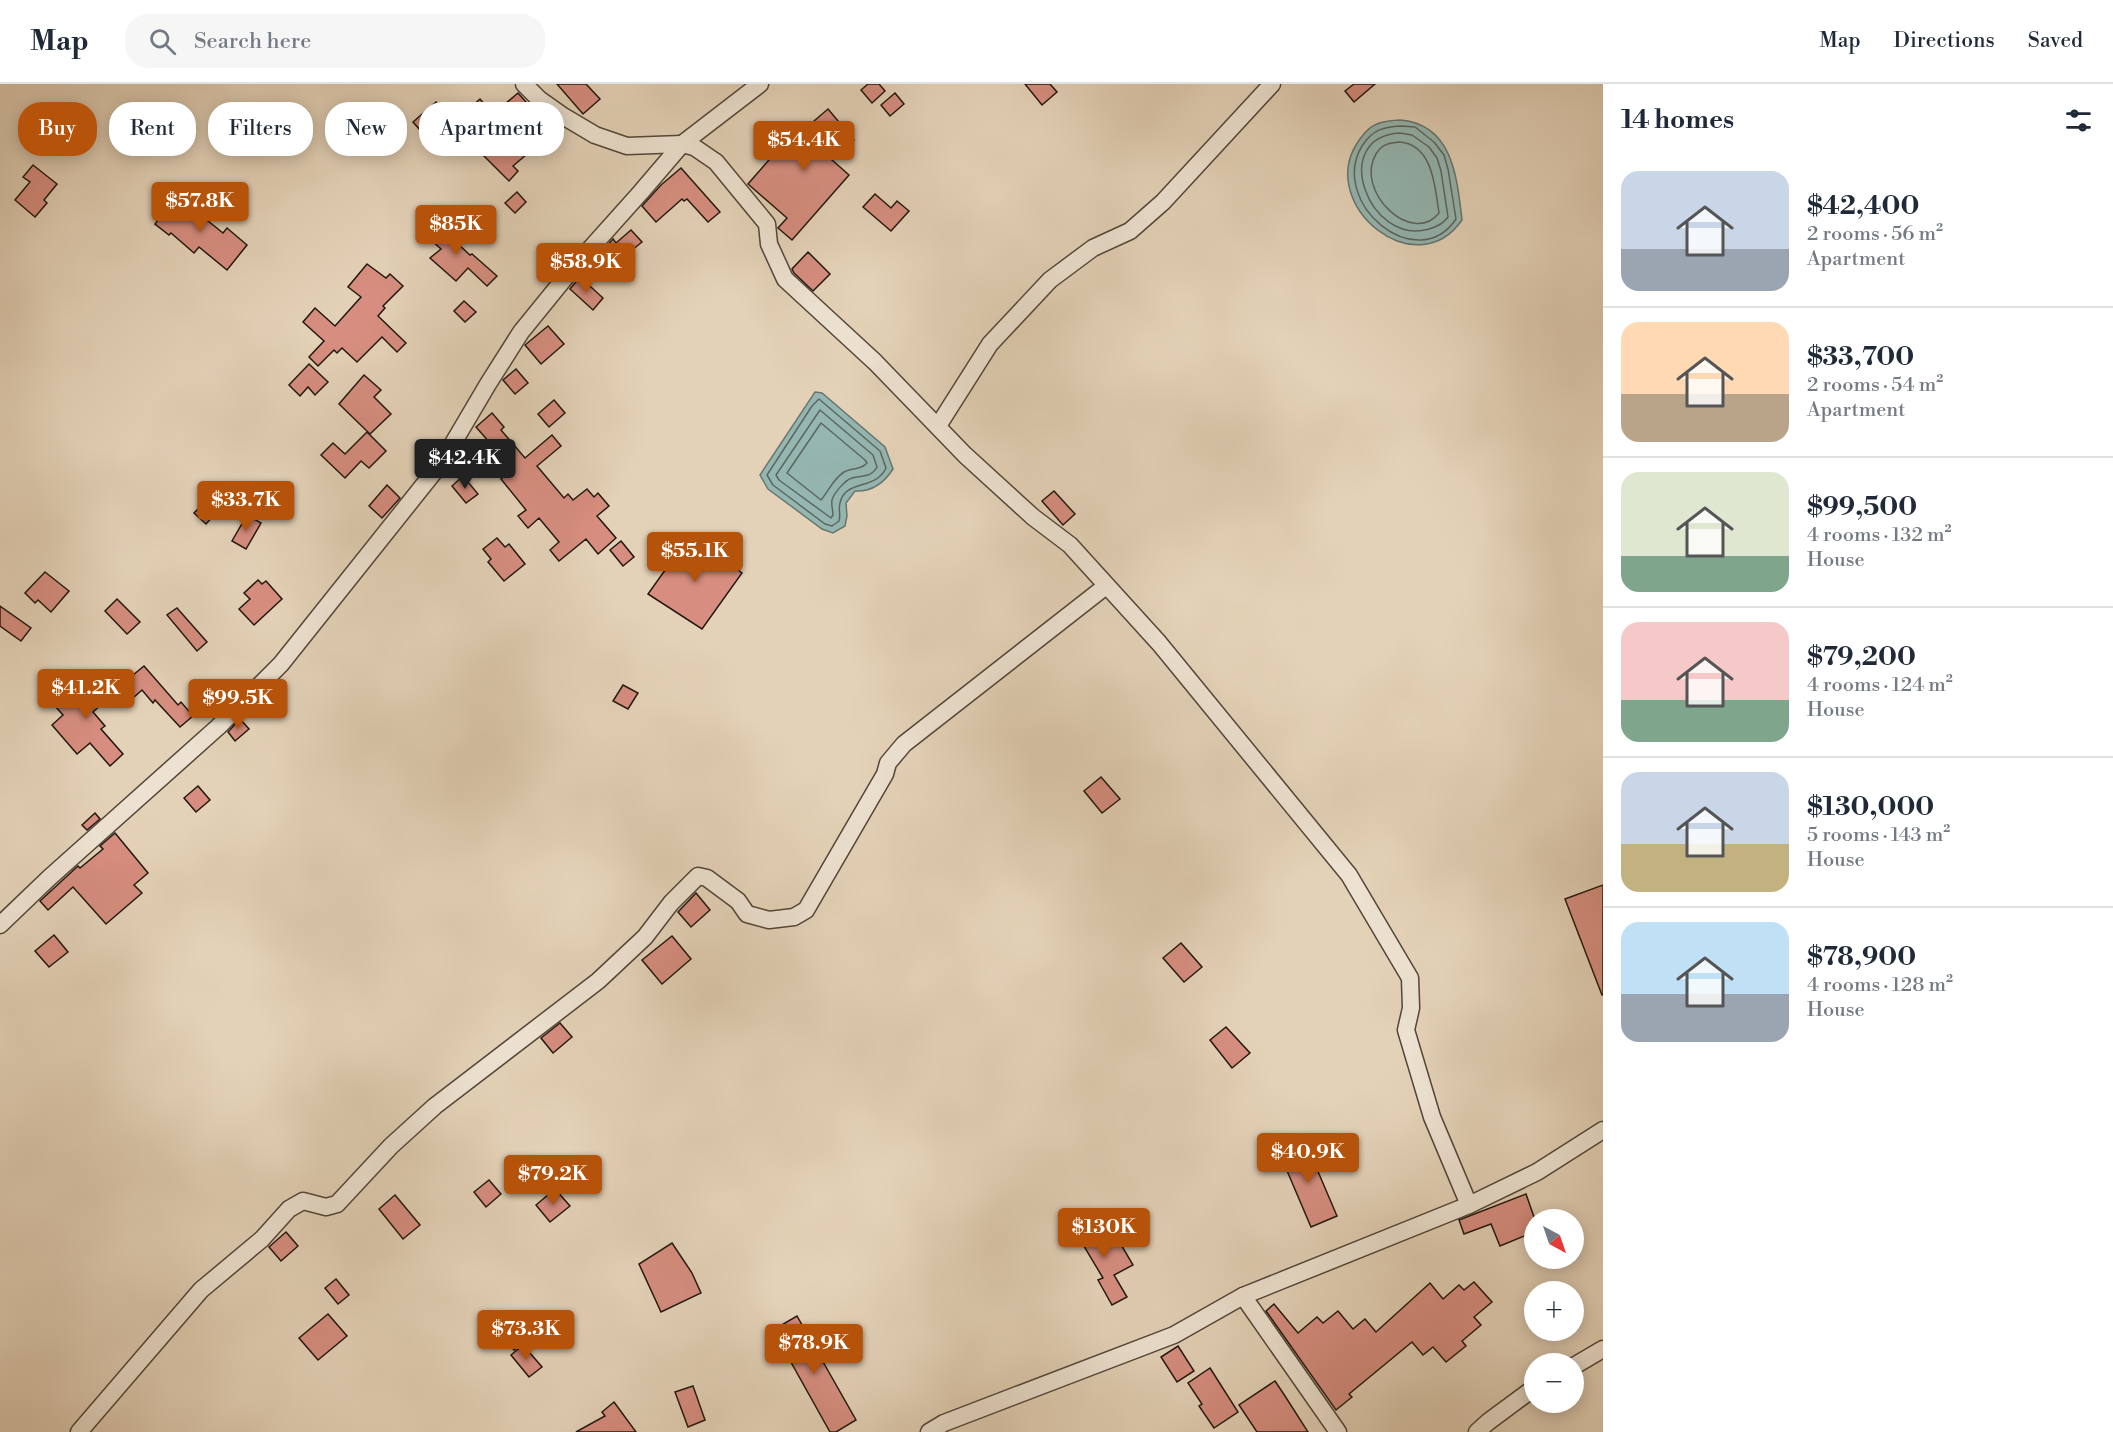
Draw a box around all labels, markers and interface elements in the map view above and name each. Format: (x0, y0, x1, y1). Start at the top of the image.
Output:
search box (125, 14, 545, 68)
text: Map (30, 24, 89, 59)
icon: search (146, 25, 179, 58)
text: Search here (194, 28, 311, 55)
text: Map (1819, 28, 1861, 54)
text: Directions (1894, 28, 1995, 54)
text: Saved (2028, 28, 2083, 54)
chip: Buy (18, 102, 97, 156)
chip: Rent (109, 102, 196, 156)
chip: Filters (208, 102, 313, 156)
chip: New (325, 102, 407, 156)
chip: Apartment (419, 102, 564, 156)
text: 14 homes (1621, 104, 1734, 136)
icon: filters (2062, 104, 2095, 137)
pin: $54.4K (755, 121, 853, 172)
text: $54.4K (767, 128, 841, 153)
pin: $57.8K (151, 182, 249, 233)
text: $57.8K (166, 189, 234, 214)
text: $42,400 (1807, 190, 1919, 222)
icon: home (1669, 195, 1741, 267)
pin: $85K (420, 205, 492, 256)
text: $85K (429, 212, 483, 237)
text: 2 rooms · 56 m² (1807, 222, 1943, 247)
pin: $58.9K (537, 243, 635, 294)
text: Apartment (1807, 247, 1905, 272)
text: $58.9K (550, 250, 622, 275)
text: $33,700 (1807, 341, 1914, 373)
icon: home (1669, 346, 1741, 418)
text: 2 rooms · 54 m² (1807, 373, 1943, 398)
text: Apartment (1807, 398, 1905, 423)
pin: $42.4K (416, 439, 514, 490)
text: $42.4K (429, 446, 501, 471)
pin: $33.7K (197, 481, 295, 532)
text: $33.7K (211, 488, 281, 513)
text: $99,500 (1807, 491, 1917, 523)
icon: home (1669, 496, 1741, 568)
text: 4 rooms · 132 m² (1807, 523, 1951, 548)
pin: $55.1K (646, 532, 744, 583)
text: $55.1K (661, 539, 729, 564)
text: House (1807, 548, 1865, 573)
text: $79,200 (1807, 641, 1916, 673)
icon: home (1669, 646, 1741, 718)
pin: $41.2K (37, 669, 135, 720)
text: 4 rooms · 124 m² (1807, 673, 1953, 698)
text: $41.2K (52, 676, 121, 701)
pin: $99.5K (189, 679, 287, 730)
text: $99.5K (202, 686, 274, 711)
text: House (1807, 698, 1865, 723)
text: $130,000 (1807, 791, 1934, 823)
icon: home (1669, 796, 1741, 868)
text: 5 rooms · 143 m² (1807, 823, 1950, 848)
text: House (1807, 848, 1865, 873)
text: $78,900 (1807, 941, 1916, 973)
icon: home (1669, 946, 1741, 1018)
text: 4 rooms · 128 m² (1807, 973, 1953, 998)
text: House (1807, 998, 1865, 1023)
pin: $40.9K (1259, 1133, 1357, 1184)
text: $40.9K (1271, 1140, 1345, 1165)
pin: $79.2K (504, 1155, 602, 1206)
text: $79.2K (518, 1162, 588, 1187)
pin: $130K (1062, 1208, 1146, 1259)
north arrow (1524, 1209, 1584, 1269)
map controls (1524, 1209, 1584, 1413)
text: $130K (1072, 1215, 1136, 1240)
button: + (1524, 1281, 1584, 1341)
pin: $73.3K (477, 1310, 575, 1361)
text: $73.3K (491, 1317, 561, 1342)
pin: $78.9K (765, 1324, 863, 1375)
text: $78.9K (779, 1331, 849, 1356)
button: − (1524, 1353, 1584, 1413)

